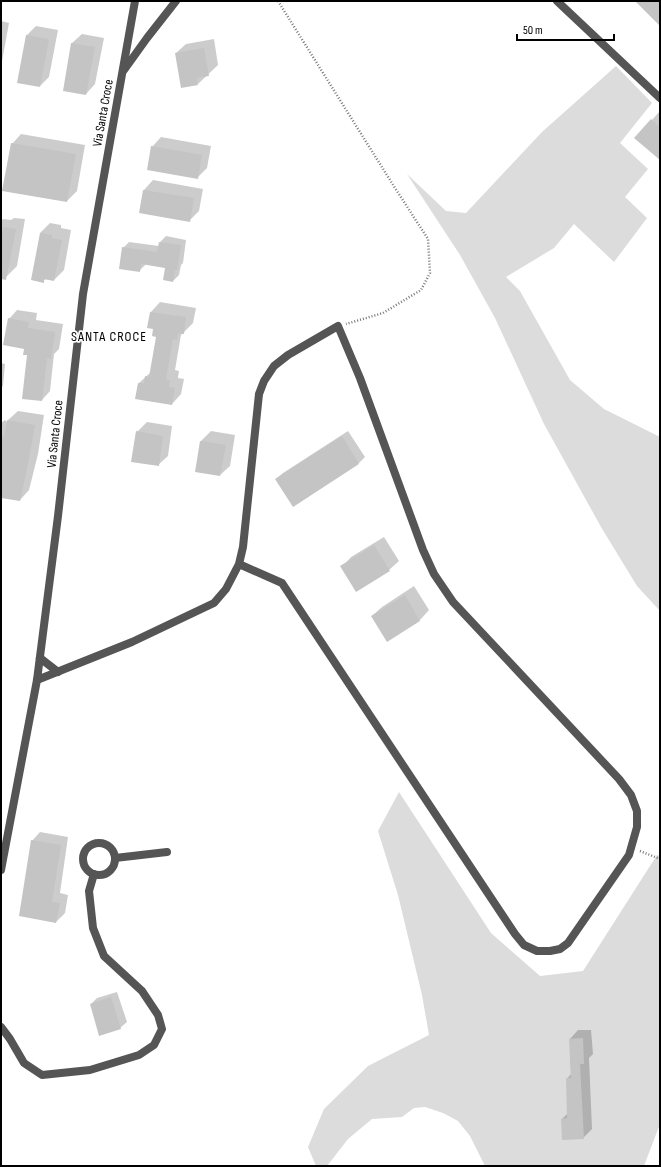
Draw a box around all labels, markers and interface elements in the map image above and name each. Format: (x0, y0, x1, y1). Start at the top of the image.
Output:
scale bar (517, 16, 614, 42)
text: 50 m (523, 23, 543, 38)
street label: Via Santa Croce (89, 78, 117, 148)
district label: SANTA CROCE (71, 328, 147, 345)
street label: Via Santa Croce (43, 399, 67, 469)

